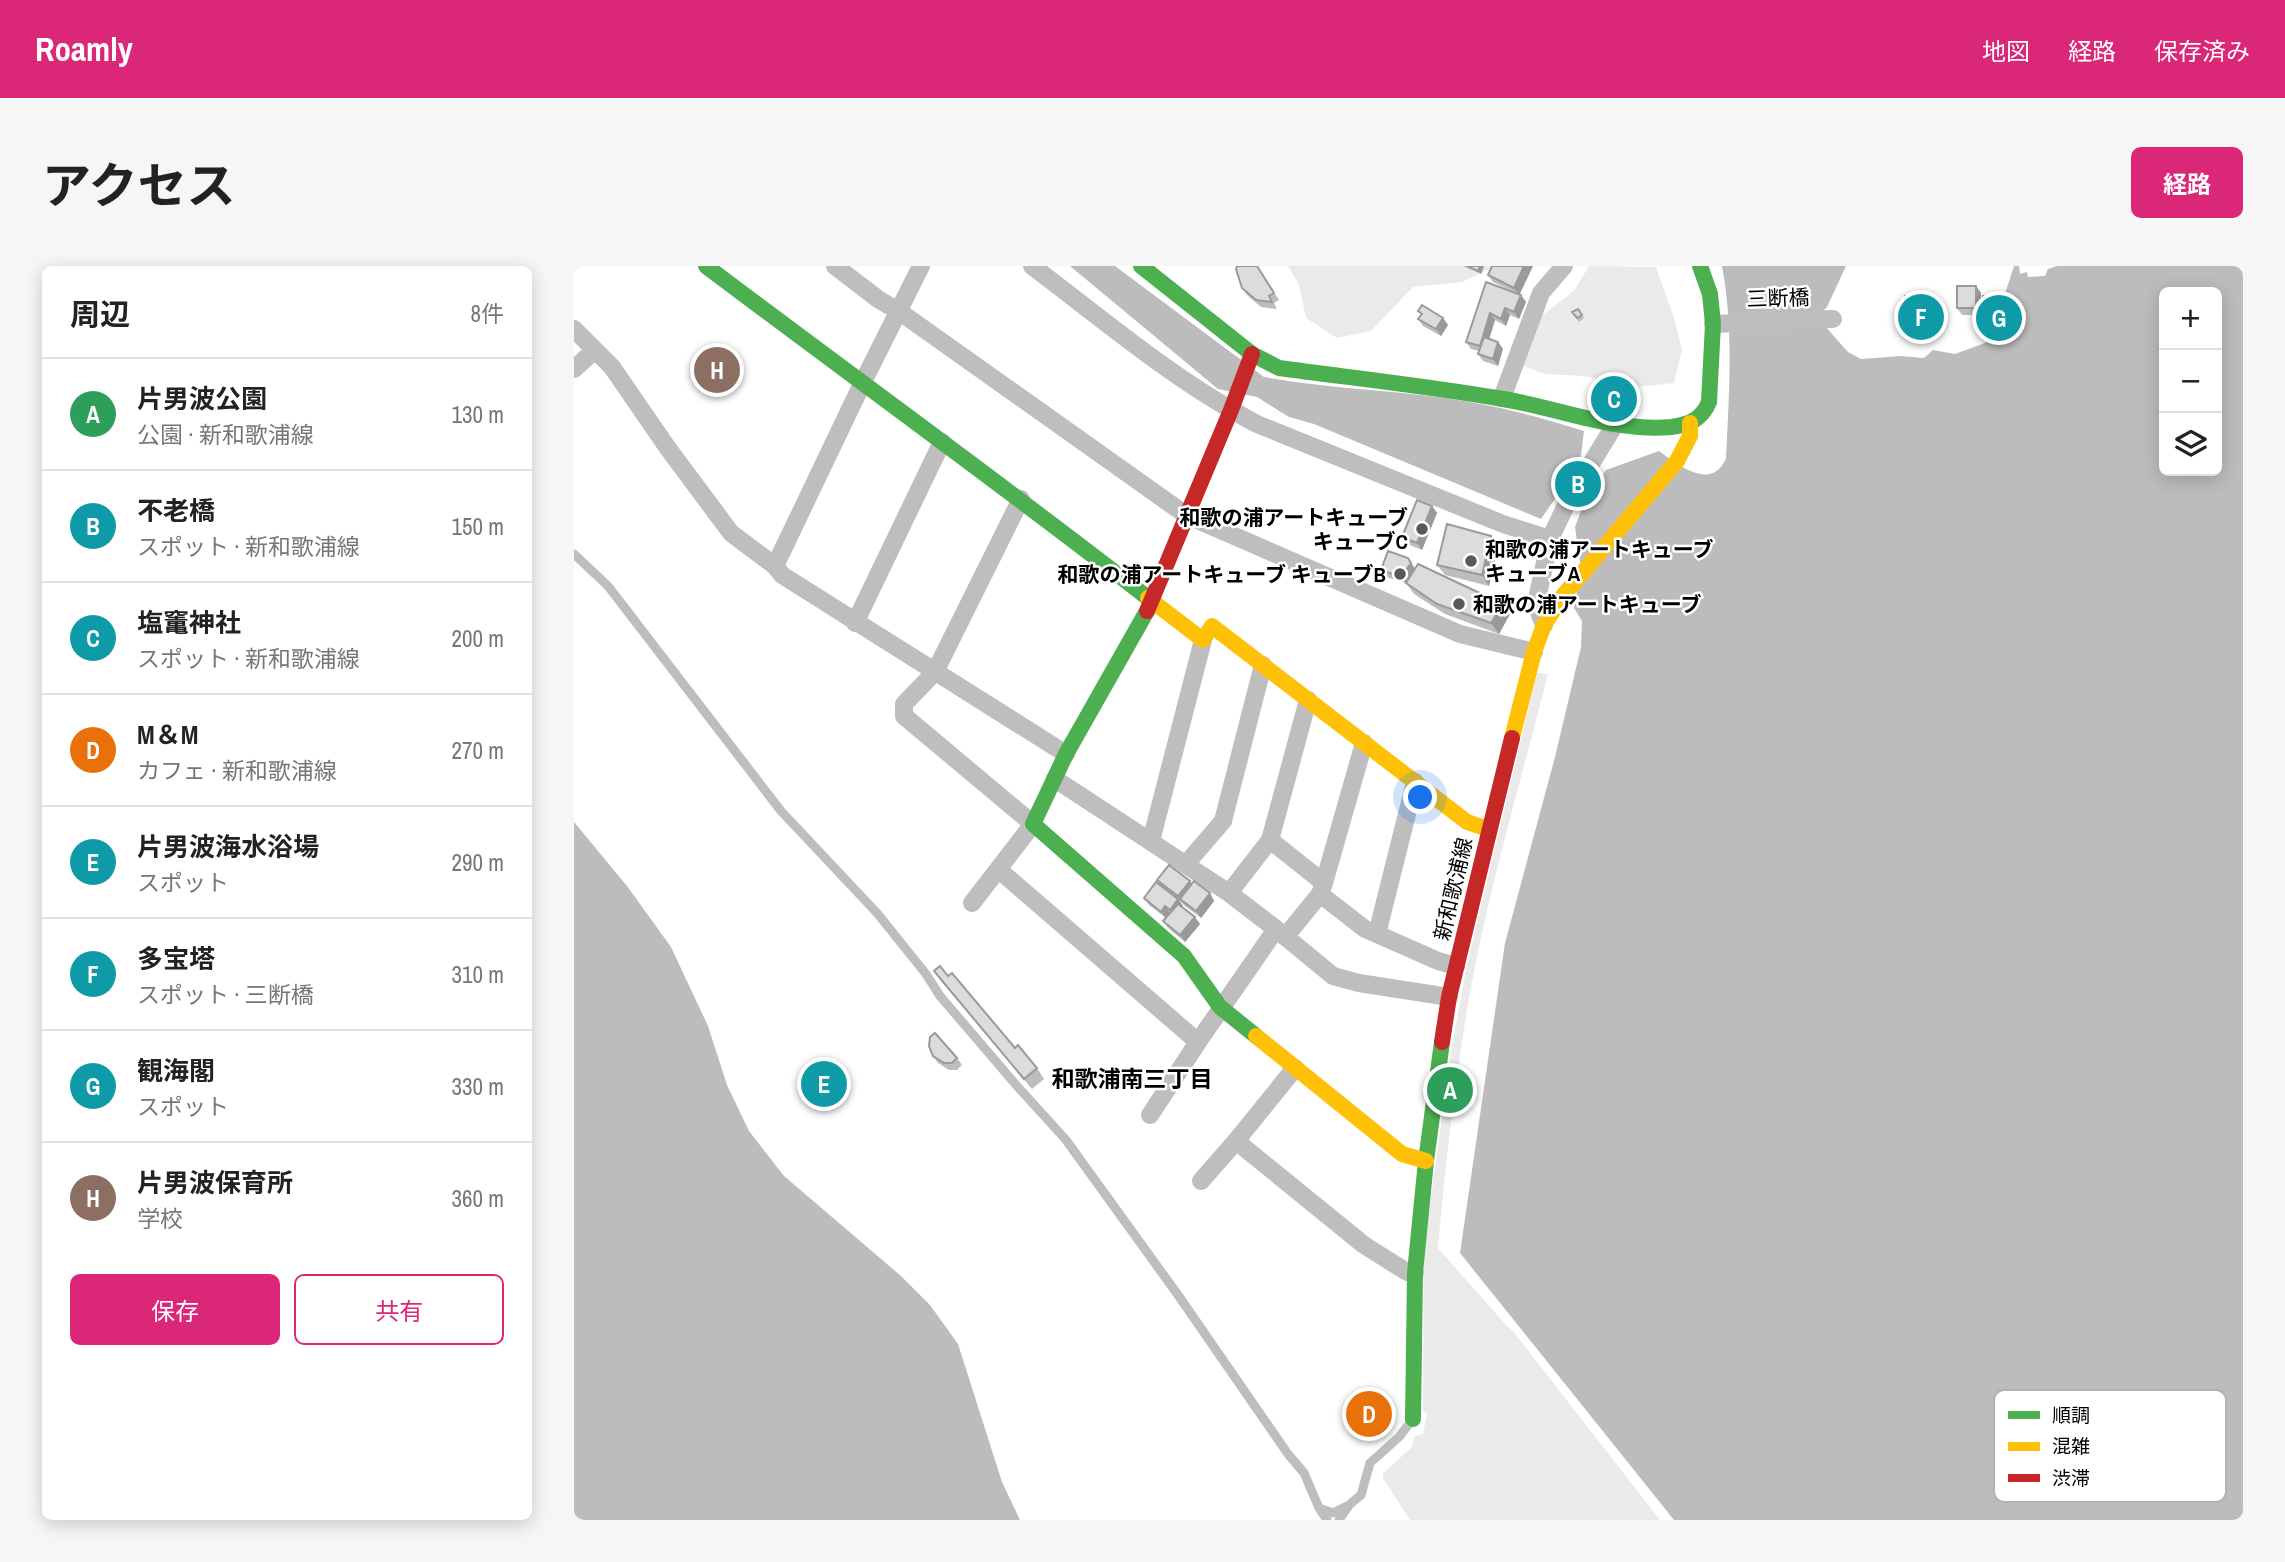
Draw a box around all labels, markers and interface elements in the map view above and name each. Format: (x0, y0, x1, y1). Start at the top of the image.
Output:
text: Roamly (35, 27, 133, 71)
text: 地図 (1982, 35, 2030, 67)
text: 経路 (2068, 35, 2116, 67)
text: 保存済み (2154, 35, 2250, 67)
button: 経路 (2131, 147, 2243, 218)
text: アクセス (42, 152, 236, 218)
street label: 三断橋 (1746, 282, 1810, 314)
map controls (2159, 287, 2222, 476)
button: + (2159, 287, 2222, 350)
pin: F (1898, 291, 1944, 343)
pin: G (1976, 292, 2022, 344)
text: 周辺 (70, 294, 130, 334)
text: 8件 (471, 298, 504, 329)
pin: H (694, 344, 740, 396)
button: − (2159, 350, 2222, 413)
pin: C (1591, 373, 1637, 425)
text: 片男波公園 (137, 381, 267, 416)
text: A (86, 399, 100, 430)
text: 130 m (452, 399, 504, 430)
button: layers (2159, 413, 2222, 476)
text: 公園 · 新和歌浦線 (137, 419, 314, 450)
pin: B (1555, 458, 1601, 510)
text: 不老橋 (137, 493, 215, 528)
place label: 和歌の浦アートキューブ キューブC (1180, 503, 1408, 556)
text: B (86, 511, 100, 542)
text: 150 m (452, 511, 504, 542)
marker: 和歌の浦アートキューブ キューブC (1414, 521, 1430, 537)
text: スポット · 新和歌浦線 (137, 531, 360, 562)
place label: 和歌の浦アートキューブ キューブA (1485, 535, 1713, 588)
marker: 和歌の浦アートキューブ キューブA (1463, 553, 1479, 569)
place label: 和歌の浦アートキューブ キューブB (1058, 560, 1386, 589)
marker: 和歌の浦アートキューブ キューブB (1392, 566, 1408, 582)
place label: 和歌の浦アートキューブ (1473, 590, 1701, 619)
marker: 和歌の浦アートキューブ (1451, 596, 1467, 612)
text: 塩竃神社 (137, 605, 241, 640)
text: C (86, 623, 100, 654)
text: 200 m (452, 623, 504, 654)
text: スポット · 新和歌浦線 (137, 643, 360, 674)
text: M＆M (137, 717, 199, 752)
text: D (86, 735, 100, 766)
text: 270 m (452, 735, 504, 766)
text: カフェ · 新和歌浦線 (137, 755, 337, 786)
your location (1403, 780, 1437, 814)
text: 片男波海水浴場 (137, 829, 319, 864)
street label: 新和歌浦線 (1427, 835, 1479, 943)
text: E (87, 847, 99, 878)
text: 290 m (452, 847, 504, 878)
text: スポット (137, 867, 229, 898)
text: 多宝塔 (137, 941, 215, 976)
text: F (87, 959, 99, 990)
text: 310 m (452, 959, 504, 990)
text: スポット · 三断橋 (137, 979, 314, 1010)
text: 観海閣 (137, 1053, 215, 1088)
pin: E (801, 1058, 847, 1110)
district label: 和歌浦南三丁目 (1052, 1063, 1213, 1094)
pin: A (1427, 1064, 1473, 1116)
text: G (86, 1071, 100, 1102)
text: 330 m (452, 1071, 504, 1102)
text: スポット (137, 1091, 229, 1122)
text: 片男波保育所 (137, 1165, 293, 1200)
text: H (86, 1183, 100, 1214)
text: 360 m (452, 1183, 504, 1214)
text: 学校 (137, 1203, 183, 1234)
button: 保存 (70, 1274, 280, 1345)
button: 共有 (294, 1274, 504, 1345)
pin: D (1346, 1388, 1392, 1440)
legend (1994, 1390, 2226, 1502)
text: 順調 (2052, 1402, 2090, 1428)
text: 混雑 (2052, 1433, 2090, 1459)
text: 渋滞 (2052, 1465, 2090, 1491)

